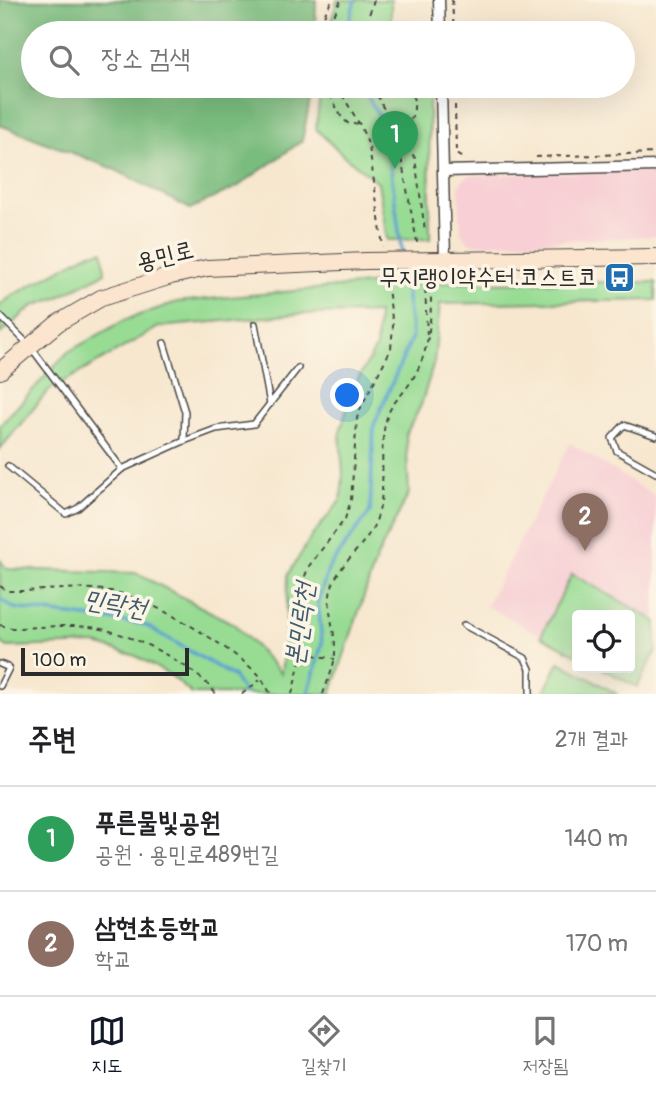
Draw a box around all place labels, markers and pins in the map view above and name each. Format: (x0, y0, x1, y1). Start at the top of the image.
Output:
pin: 1 (372, 111, 418, 169)
bus stop icon: 무지랭이약수터.코스트코 (603, 260, 637, 294)
place label: 무지랭이약수터.코스트코 (379, 263, 597, 292)
pin: 2 (562, 493, 608, 551)

